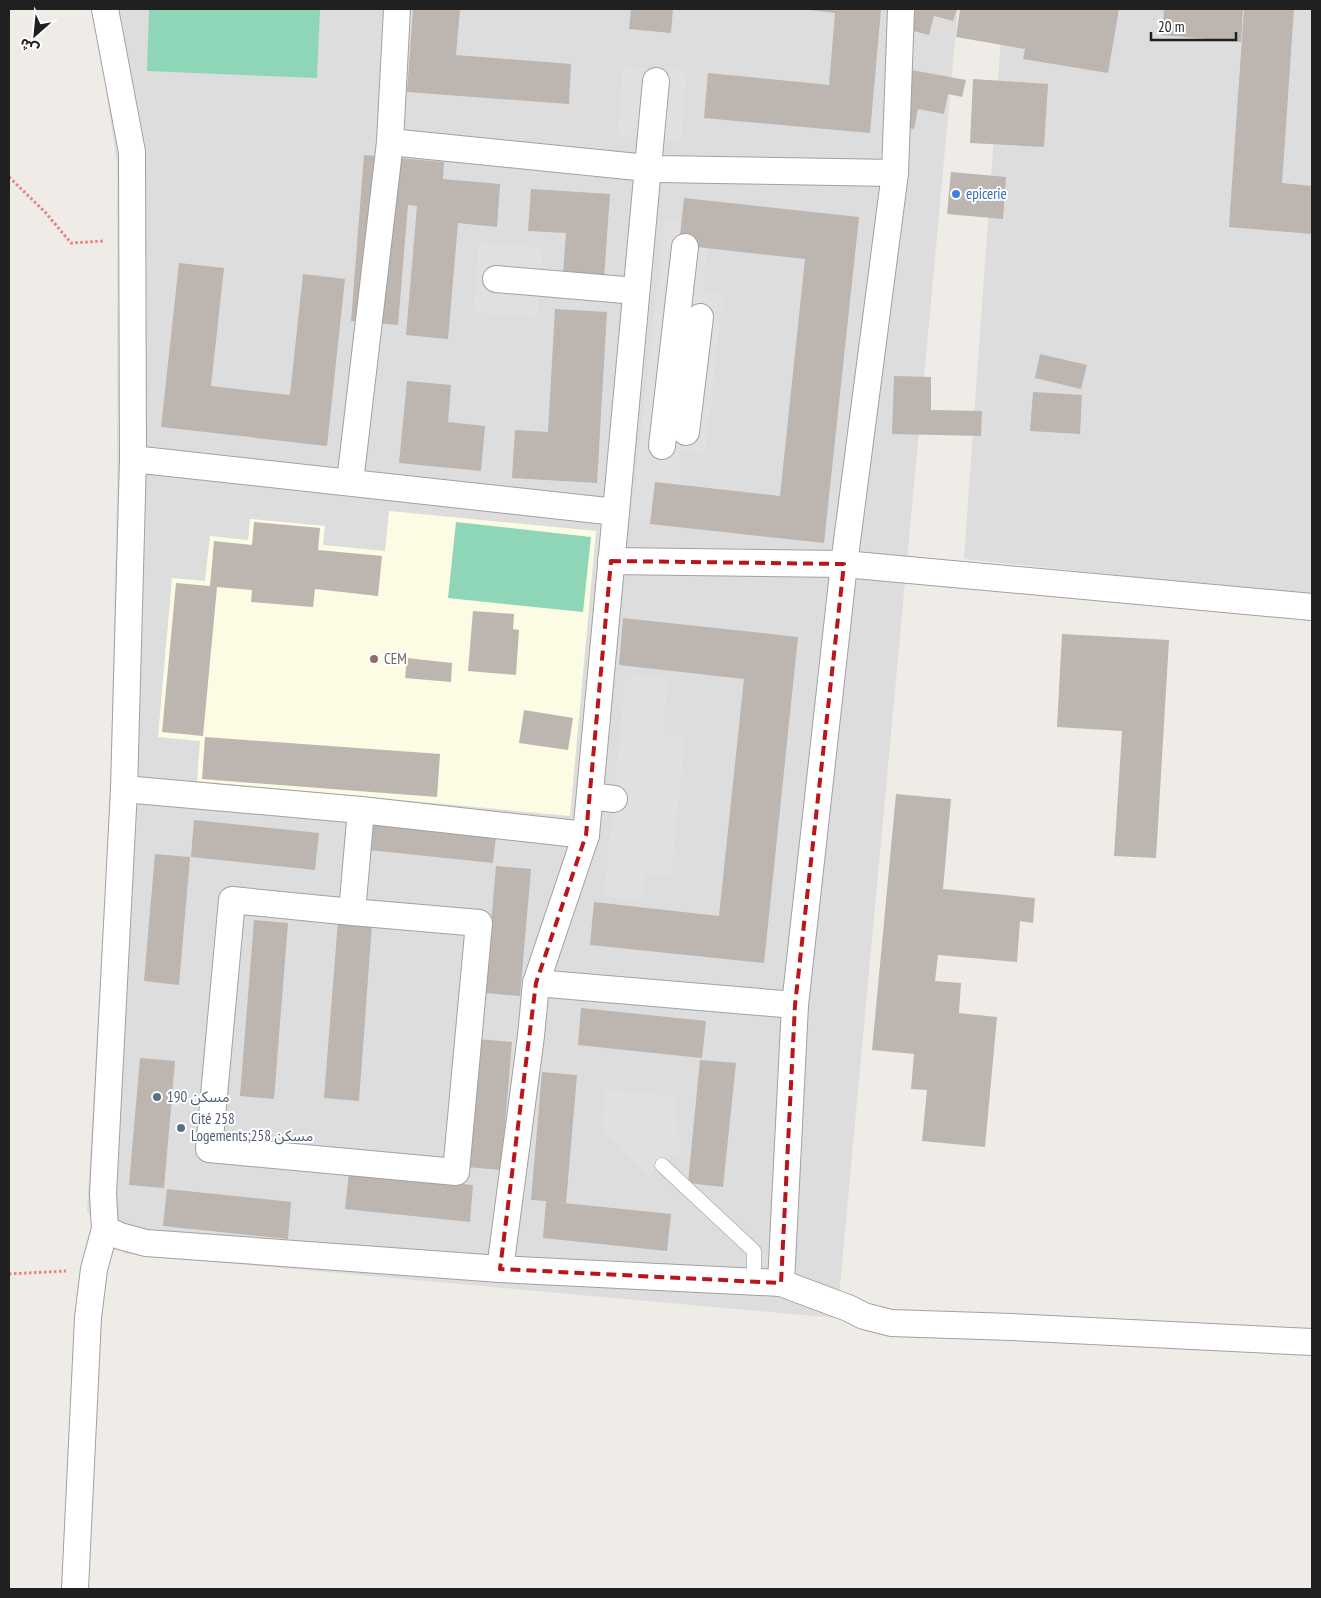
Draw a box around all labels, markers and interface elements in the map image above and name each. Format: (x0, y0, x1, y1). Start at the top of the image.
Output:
north arrow (10, 10, 60, 60)
scale bar (1151, 10, 1236, 42)
text: 20 m (1158, 17, 1184, 36)
text: ش (16, 34, 42, 59)
place label: epicerie (966, 184, 1007, 203)
marker: epicerie (950, 188, 962, 200)
place label: CEM (384, 649, 407, 668)
marker: CEM (368, 653, 380, 665)
place label: 190 مسكن (167, 1087, 230, 1106)
marker: 190 مسكن (151, 1091, 163, 1103)
place label: Cité 258 Logements;258 مسكن (191, 1109, 313, 1145)
marker: Cité 258 Logements;258 مسكن (175, 1122, 187, 1134)

